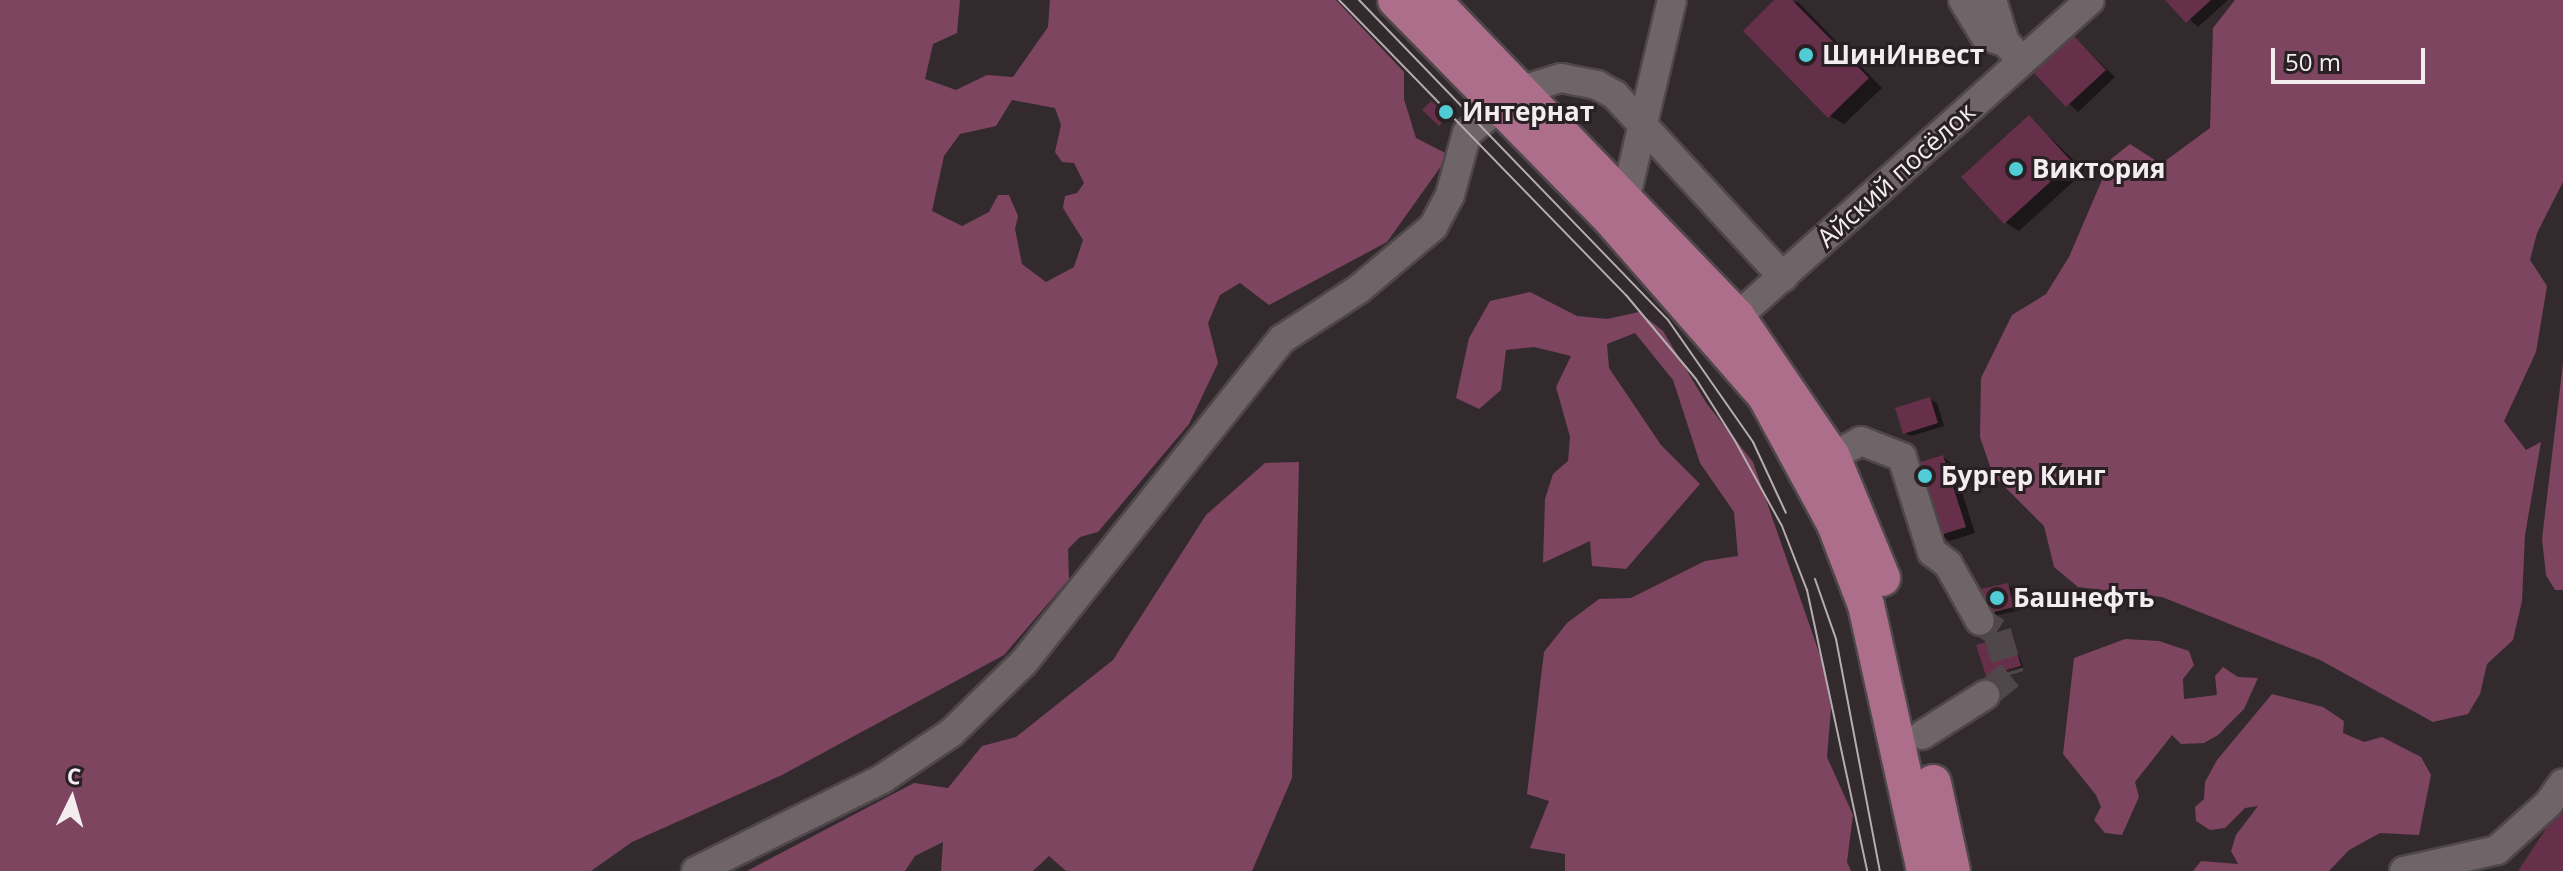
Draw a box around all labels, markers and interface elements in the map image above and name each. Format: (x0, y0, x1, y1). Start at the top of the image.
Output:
scale bar (2275, 32, 2429, 82)
place label: ШинИнвест (1822, 39, 1984, 71)
text: 50 m (2285, 45, 2341, 78)
marker: ШинИнвест (1797, 46, 1815, 64)
place label: Интернат (1462, 96, 1594, 128)
street label: Айский посёлок (1811, 96, 1981, 254)
marker: Интернат (1437, 103, 1455, 121)
place label: Виктория (2032, 153, 2165, 185)
marker: Виктория (2007, 160, 2025, 178)
place label: Бургер Кинг (1941, 460, 2106, 492)
marker: Бургер Кинг (1916, 467, 1934, 485)
place label: Башнефть (2013, 582, 2155, 614)
marker: Башнефть (1988, 589, 2006, 607)
north arrow (32, 759, 112, 839)
text: С (66, 760, 82, 791)

